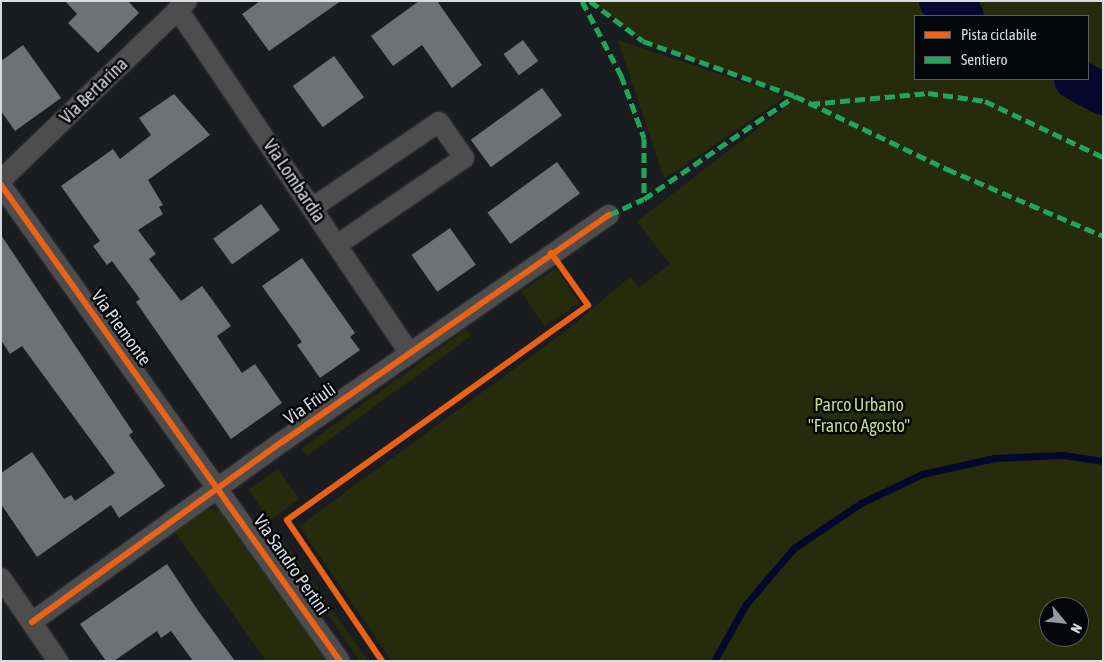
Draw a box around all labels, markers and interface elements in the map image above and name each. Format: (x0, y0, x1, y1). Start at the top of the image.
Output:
legend (914, 15, 1089, 80)
text: Pista ciclabile (961, 26, 1037, 43)
text: Sentiero (961, 51, 1007, 68)
street label: Via Bertarina (56, 53, 132, 129)
street label: Via Lombardia (258, 135, 330, 227)
street label: Via Piemonte (86, 286, 156, 370)
street label: Via Friuli (280, 379, 340, 429)
park label: Parco Urbano "Franco Agosto" (808, 395, 910, 438)
street label: Via Sandro Pertini (248, 511, 334, 619)
north arrow (1039, 597, 1089, 647)
text: N (1067, 621, 1085, 636)

